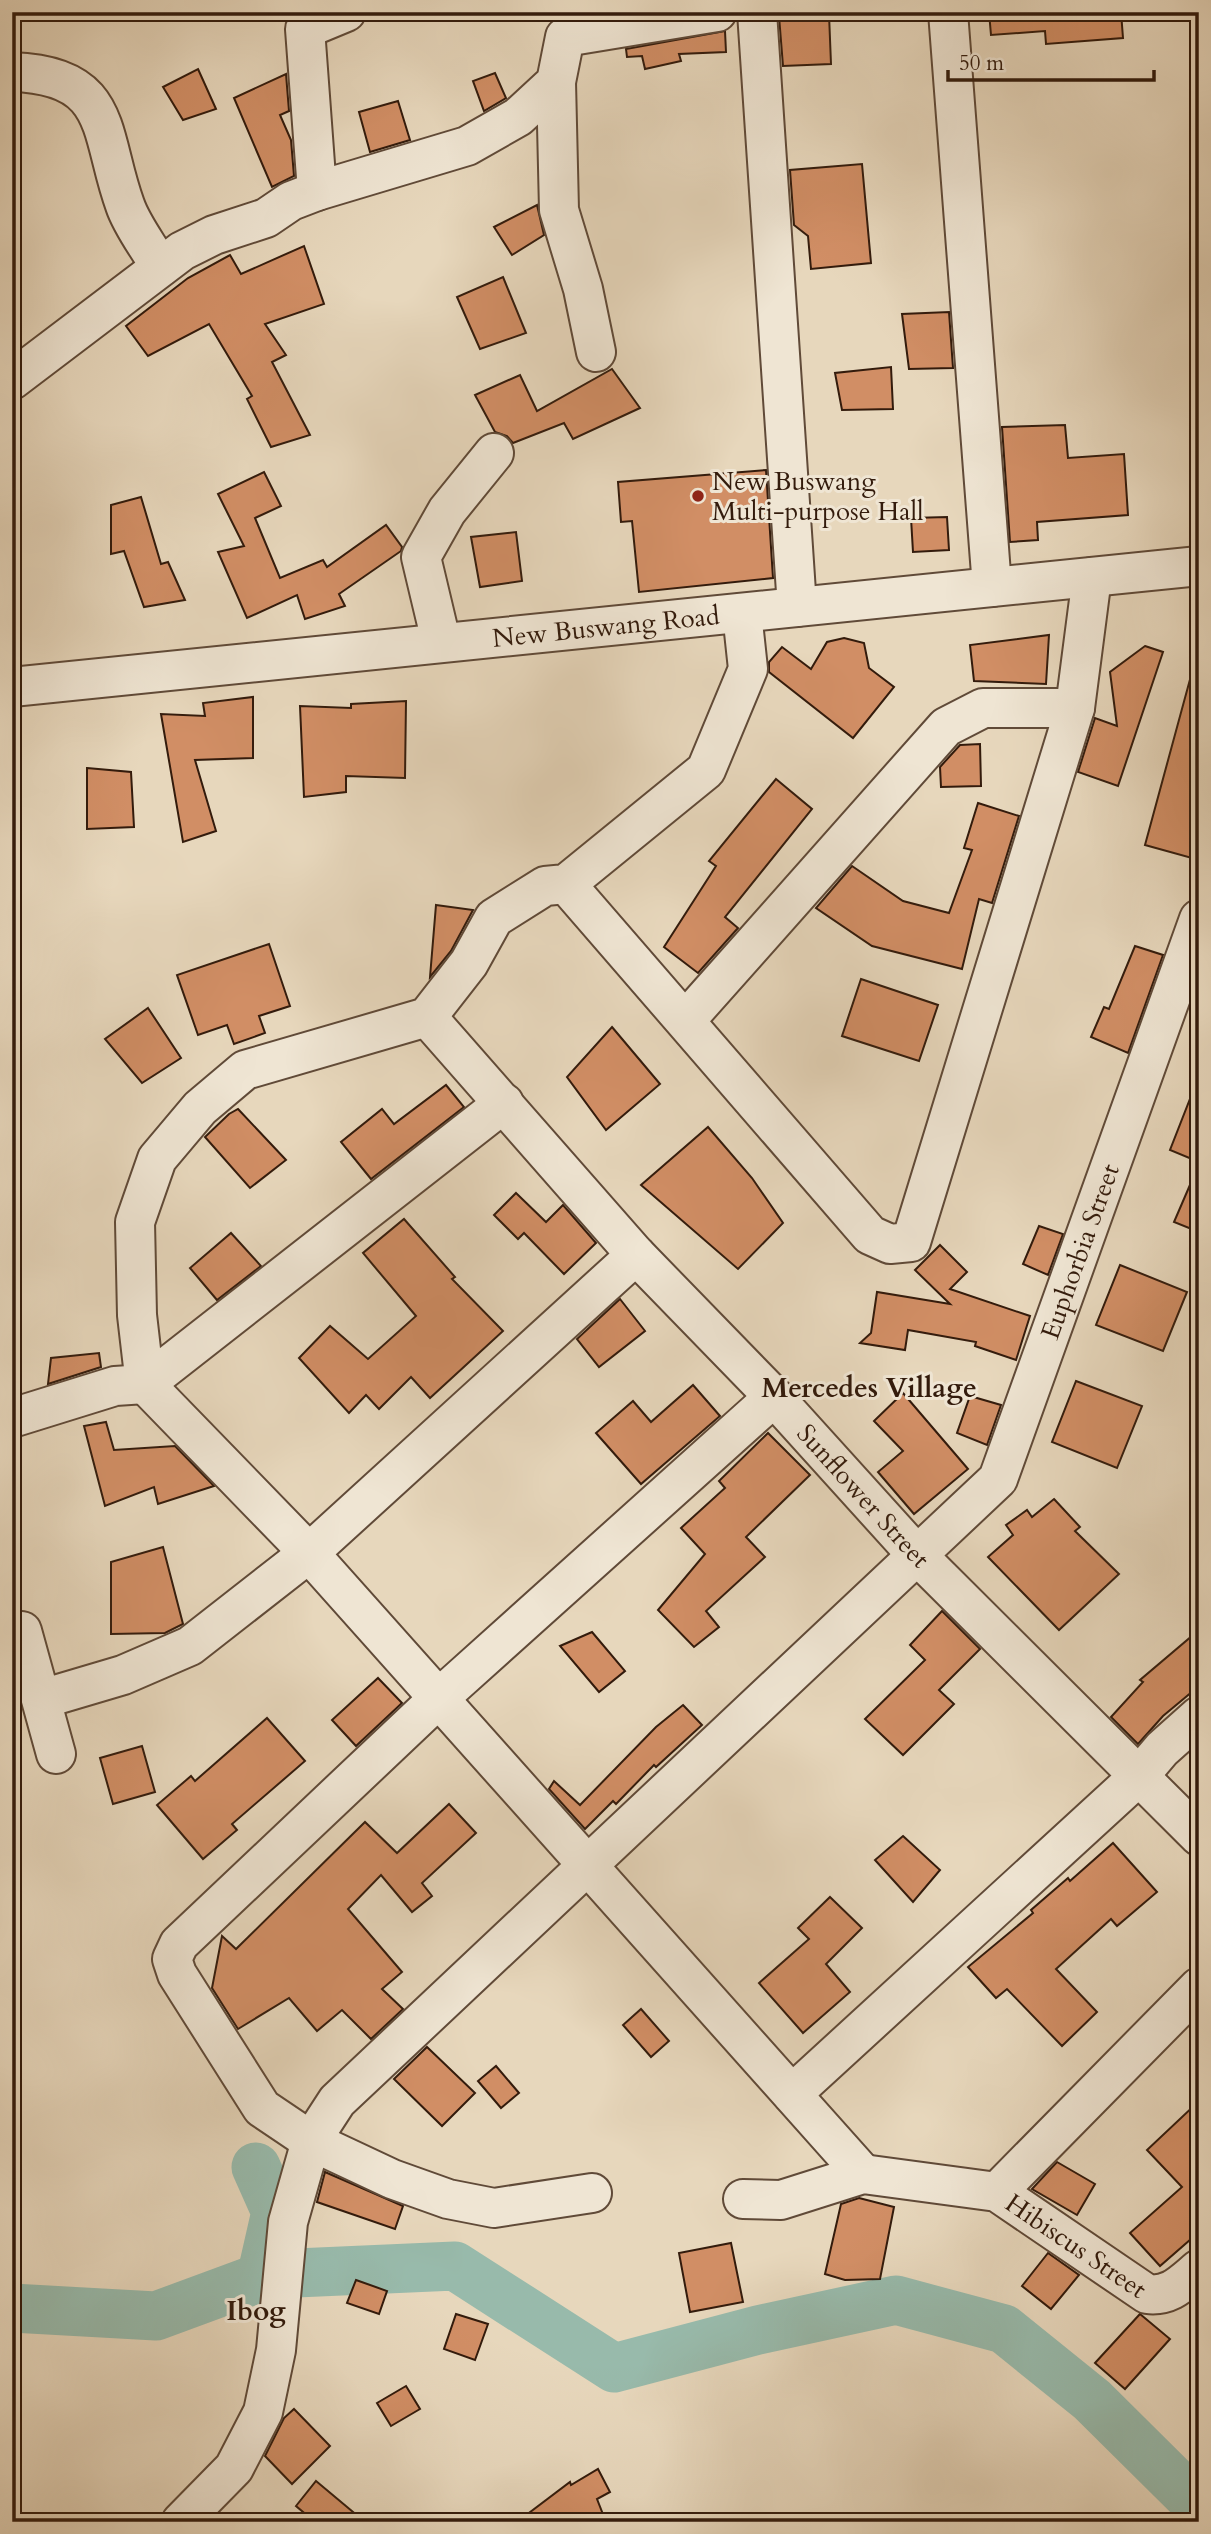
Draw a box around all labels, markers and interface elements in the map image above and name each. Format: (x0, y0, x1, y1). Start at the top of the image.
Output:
scale bar (948, 38, 1155, 82)
text: 50 m (959, 49, 1004, 78)
place label: New Buswang Multi-purpose Hall (712, 464, 924, 529)
marker: New Buswang Multi-purpose Hall (690, 488, 706, 504)
street label: New Buswang Road (491, 597, 721, 655)
street label: Euphorbia Street (1032, 1159, 1127, 1344)
district label: Mercedes Village (761, 1369, 977, 1407)
street label: Sunflower Street (789, 1416, 937, 1576)
street label: Hibiscus Street (999, 2185, 1154, 2306)
district label: Ibog (226, 2292, 286, 2330)

